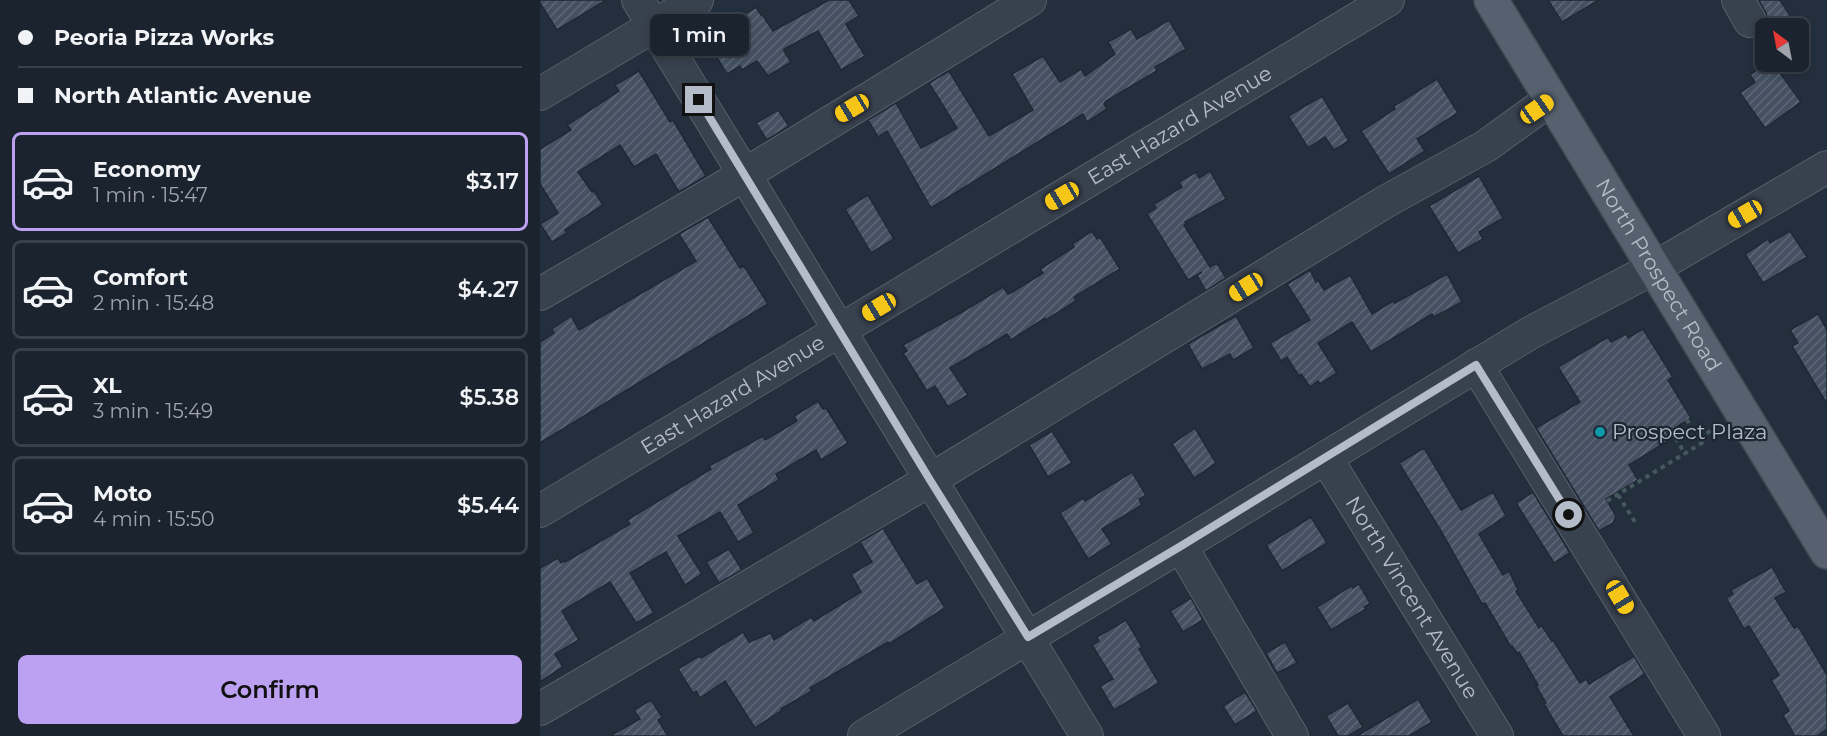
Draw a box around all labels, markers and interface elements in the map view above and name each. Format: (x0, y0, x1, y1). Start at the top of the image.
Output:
callout: 1 min (650, 13, 748, 55)
north arrow (1755, 18, 1809, 72)
map controls (1755, 18, 1809, 72)
text: 1 min (673, 23, 726, 47)
text: Peoria Pizza Works (54, 24, 274, 51)
street label: East Hazard Avenue (1083, 60, 1276, 190)
text: North Atlantic Avenue (54, 82, 311, 109)
route end (685, 86, 712, 113)
car (832, 91, 872, 125)
car (1517, 91, 1557, 127)
icon: car (21, 155, 75, 209)
text: Economy (93, 156, 201, 183)
text: $3.17 (466, 168, 519, 195)
street label: North Prospect Road (1591, 174, 1727, 376)
car (1042, 179, 1082, 213)
text: 1 min · 15:47 (93, 183, 208, 207)
car (1725, 197, 1765, 231)
icon: car (21, 263, 75, 317)
text: Comfort (93, 264, 188, 291)
car (1226, 270, 1266, 304)
text: $4.27 (458, 276, 519, 303)
car (859, 290, 899, 324)
text: 2 min · 15:48 (93, 291, 214, 315)
street label: East Hazard Avenue (636, 329, 829, 459)
icon: car (21, 371, 75, 425)
text: XL (93, 372, 122, 399)
text: $5.38 (460, 384, 519, 411)
text: 3 min · 15:49 (93, 399, 213, 423)
place label: Prospect Plaza (1612, 419, 1767, 444)
marker: Prospect Plaza (1593, 425, 1607, 439)
icon: car (21, 479, 75, 533)
text: Moto (93, 480, 152, 507)
text: $5.44 (457, 492, 519, 519)
street label: North Vincent Avenue (1341, 492, 1484, 703)
route start (1555, 501, 1582, 528)
text: 4 min · 15:50 (93, 507, 214, 531)
car (1603, 577, 1637, 617)
button: Confirm (18, 655, 522, 724)

